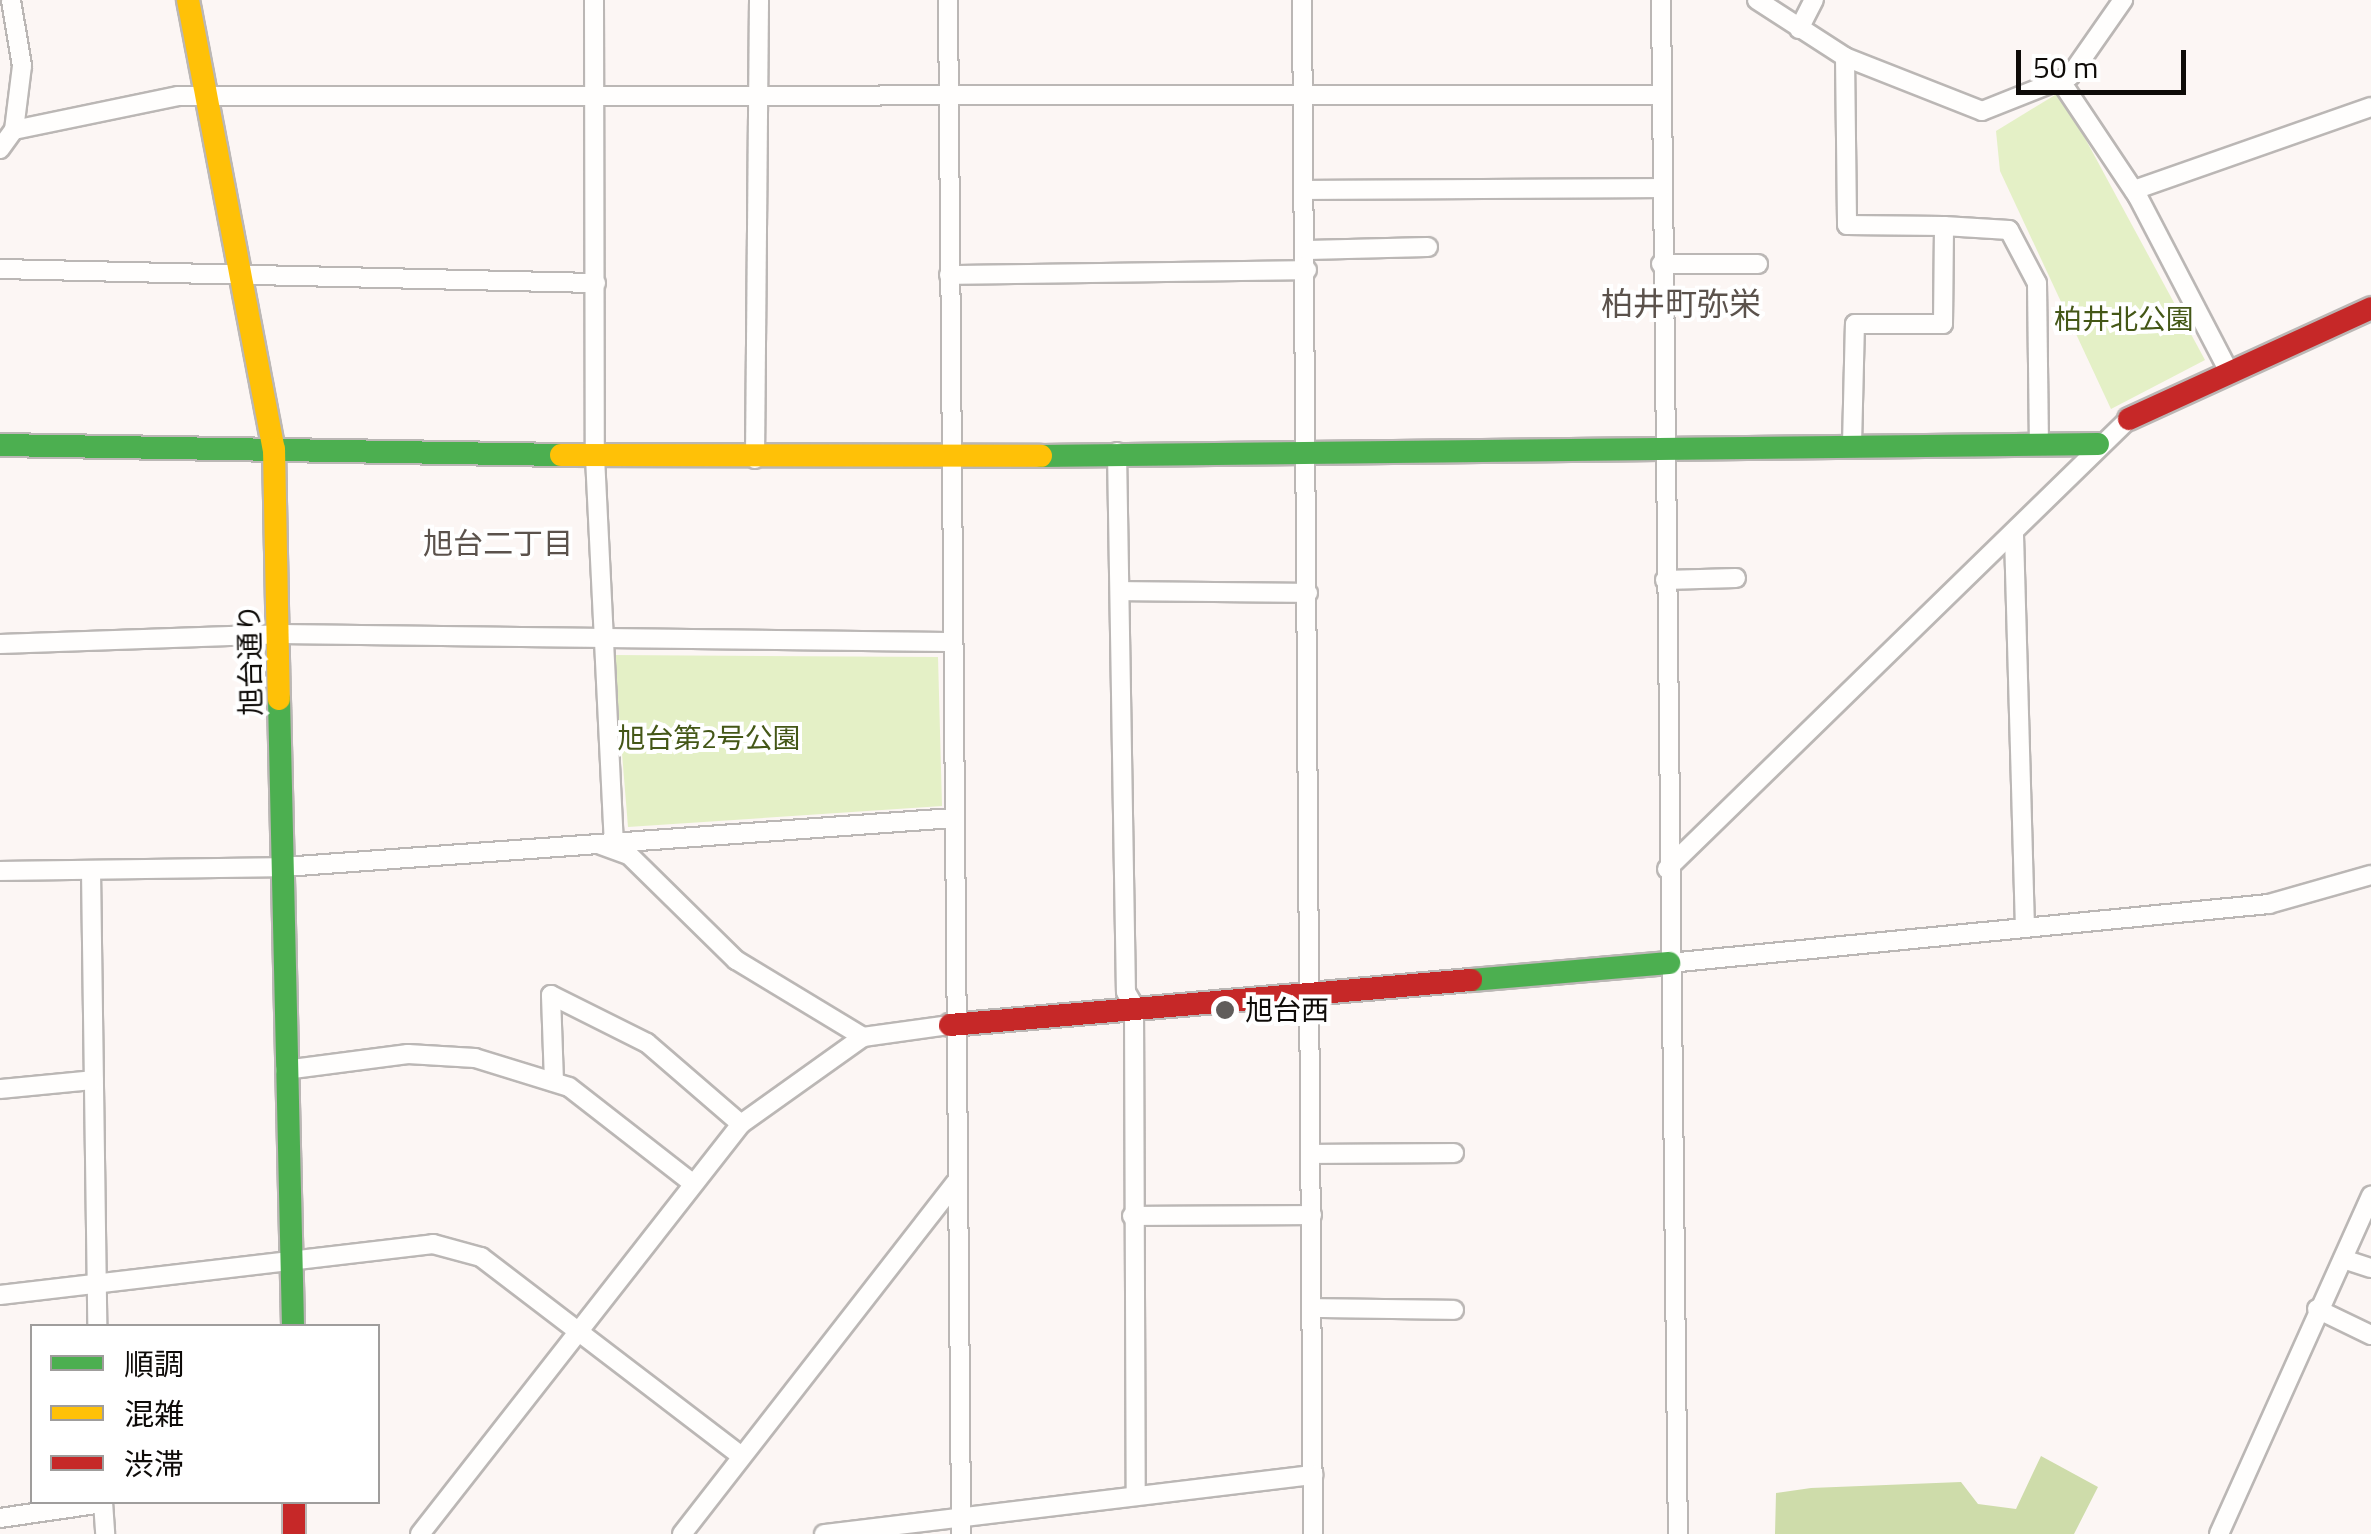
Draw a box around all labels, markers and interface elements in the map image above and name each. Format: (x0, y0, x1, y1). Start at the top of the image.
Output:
scale bar (2021, 30, 2191, 92)
text: 50 m (2033, 44, 2098, 90)
district label: 柏井町弥栄 (1601, 284, 1761, 322)
park label: 柏井北公園 (2054, 302, 2194, 336)
district label: 旭台二丁目 (423, 525, 573, 561)
street label: 旭台通り (232, 604, 268, 716)
park label: 旭台第2号公園 (617, 721, 801, 755)
place label: 旭台西 (1245, 993, 1329, 1027)
marker: 旭台西 (1214, 999, 1236, 1021)
legend (30, 1324, 380, 1504)
text: 順調 (124, 1341, 184, 1387)
text: 混雑 (124, 1391, 184, 1437)
text: 渋滞 (124, 1441, 184, 1487)

